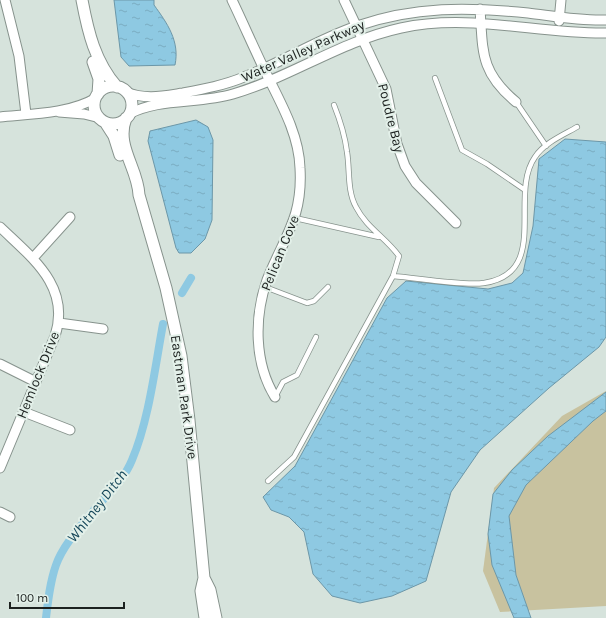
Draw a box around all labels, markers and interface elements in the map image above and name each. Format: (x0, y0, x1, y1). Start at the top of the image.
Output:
street label: Water Valley Parkway (239, 16, 368, 86)
street label: Poudre Bay (374, 82, 408, 155)
street label: Pelican Cove (257, 213, 303, 293)
street label: Hemlock Drive (13, 329, 63, 421)
street label: Eastman Park Drive (167, 334, 201, 460)
water label: Whitney Ditch (63, 466, 131, 546)
scale bar (10, 584, 124, 610)
text: 100 m (16, 591, 48, 605)

